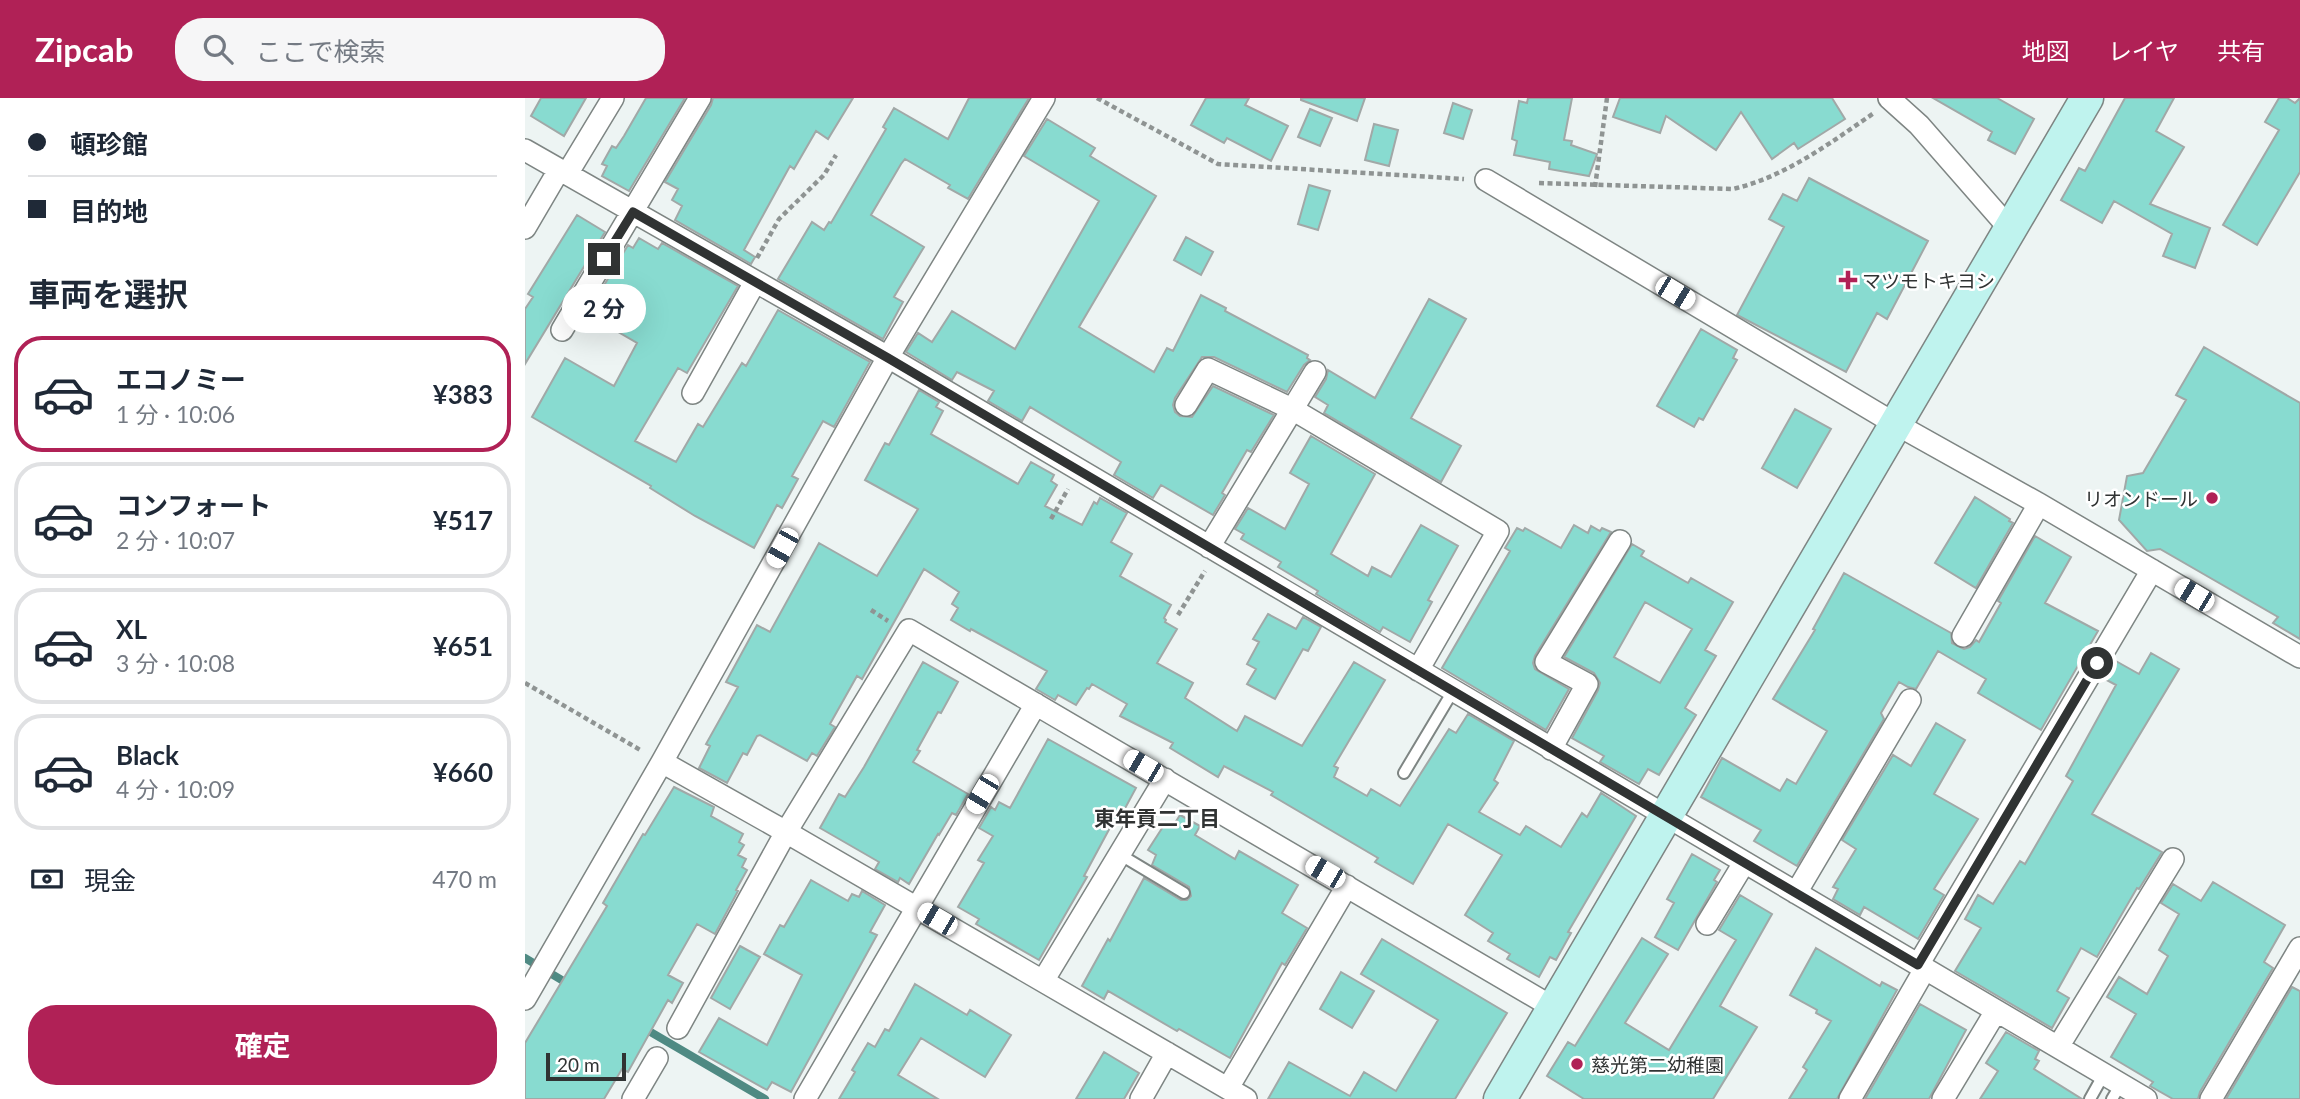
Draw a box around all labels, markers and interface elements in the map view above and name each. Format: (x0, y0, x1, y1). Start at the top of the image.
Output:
search box (175, 18, 665, 81)
text: Zipcab (35, 29, 133, 69)
icon: search (199, 30, 237, 68)
text: ここで検索 (255, 35, 385, 67)
text: 地図 (2022, 36, 2070, 65)
text: レイヤ (2108, 36, 2179, 65)
text: 共有 (2217, 36, 2265, 65)
text: 頓珍館 (70, 128, 148, 160)
text: 目的地 (70, 195, 148, 227)
route end (588, 243, 620, 275)
place label: マツモトキヨシ (1862, 269, 1995, 292)
marker: マツモトキヨシ (1840, 272, 1856, 288)
car (1652, 273, 1699, 313)
text: 車両を選択 (28, 274, 188, 313)
callout: 2 分 (562, 284, 646, 332)
text: 2 分 (583, 294, 625, 322)
icon: car (32, 363, 95, 426)
text: エコノミー (116, 363, 246, 395)
text: ¥383 (433, 378, 493, 410)
text: 1 分 · 10:06 (116, 400, 235, 428)
place label: リオンドール (2084, 487, 2198, 510)
icon: car (32, 489, 95, 552)
text: コンフォート (116, 489, 271, 521)
marker: リオンドール (2204, 490, 2220, 506)
text: ¥517 (433, 504, 493, 536)
car (763, 525, 802, 571)
text: 2 分 · 10:07 (116, 526, 235, 554)
car (2171, 575, 2218, 615)
text: XL (116, 613, 147, 645)
icon: car (32, 615, 95, 678)
text: ¥651 (433, 630, 493, 662)
route start (2081, 647, 2113, 679)
text: 3 分 · 10:08 (116, 649, 235, 677)
text: Black (116, 739, 179, 771)
icon: car (32, 741, 95, 804)
car (1120, 746, 1167, 786)
text: ¥660 (433, 756, 493, 788)
car (963, 771, 1002, 817)
text: 4 分 · 10:09 (116, 775, 235, 803)
district label: 東年貢二丁目 (1094, 805, 1220, 830)
car (1302, 852, 1349, 892)
icon: cash (28, 860, 66, 898)
text: 現金 (84, 864, 136, 896)
text: 470 m (432, 865, 497, 893)
car (914, 899, 961, 939)
button: 確定 (28, 1005, 497, 1085)
scale bar (546, 1050, 627, 1082)
text: 20 m (557, 1053, 600, 1076)
place label: 慈光第二幼稚園 (1591, 1053, 1724, 1076)
marker: 慈光第二幼稚園 (1569, 1056, 1585, 1072)

